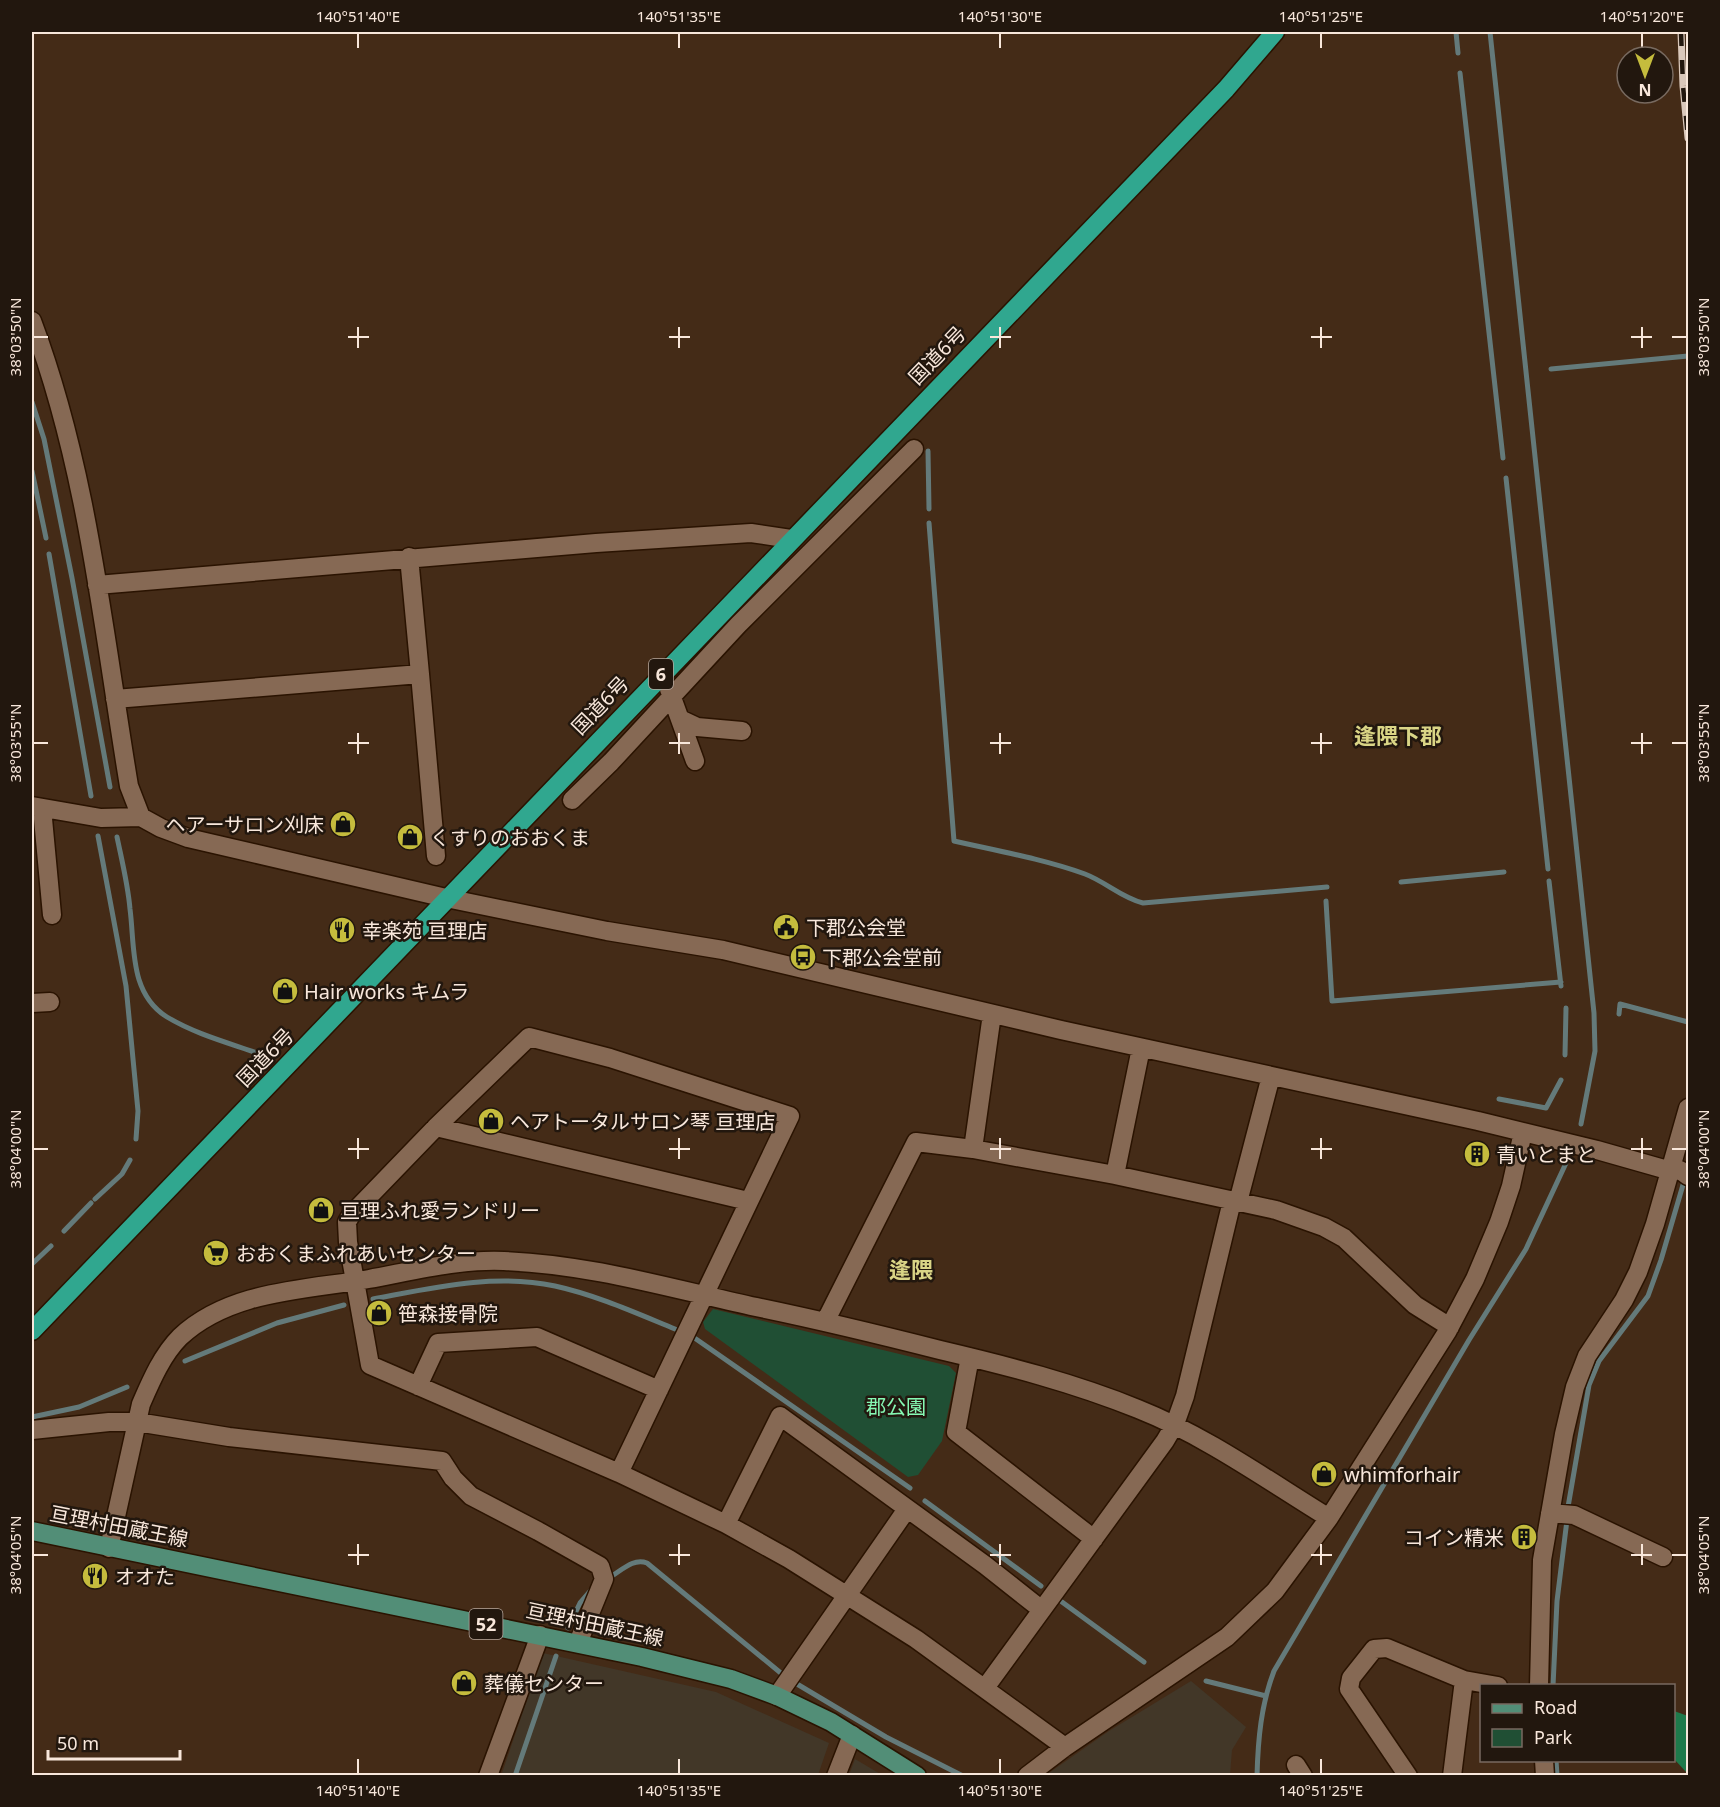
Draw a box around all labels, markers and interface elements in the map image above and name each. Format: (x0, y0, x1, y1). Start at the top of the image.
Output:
text: 140°51'40"E (316, 6, 400, 26)
text: 140°51'35"E (637, 6, 721, 26)
text: 140°51'30"E (958, 6, 1042, 26)
text: 140°51'25"E (1279, 6, 1363, 26)
text: 140°51'20"E (1600, 6, 1684, 26)
north arrow (1615, 45, 1675, 105)
text: N (1638, 79, 1652, 101)
text: 38°03'50"N (5, 298, 25, 376)
text: 38°03'50"N (1693, 298, 1713, 376)
street label: 国道6号 (902, 320, 972, 390)
road number: 6 (649, 659, 673, 689)
street label: 国道6号 (565, 670, 635, 740)
text: 38°03'55"N (5, 704, 25, 782)
text: 38°03'55"N (1693, 704, 1713, 782)
district label: 逢隈下郡 (1354, 720, 1442, 750)
shop icon: ヘアーサロン刈床 (328, 809, 358, 839)
place label: ヘアーサロン刈床 (166, 811, 324, 838)
shop icon: くすりのおおくま (395, 822, 425, 852)
place label: くすりのおおくま (430, 824, 590, 851)
public building icon: 下郡公会堂 (771, 912, 801, 942)
place label: 下郡公会堂 (806, 914, 906, 941)
restaurant icon: 幸楽苑 亘理店 (327, 915, 357, 945)
place label: 幸楽苑 亘理店 (362, 917, 487, 944)
bus stop icon: 下郡公会堂前 (788, 942, 818, 972)
place label: 下郡公会堂前 (822, 944, 942, 971)
shop icon: Hair works キムラ (270, 976, 300, 1006)
place label: Hair works キムラ (304, 978, 469, 1005)
street label: 国道6号 (230, 1022, 300, 1092)
shop icon: ヘアトータルサロン琴 亘理店 (476, 1106, 506, 1136)
place label: ヘアトータルサロン琴 亘理店 (510, 1108, 775, 1135)
text: 38°04'00"N (5, 1110, 25, 1188)
text: 38°04'00"N (1693, 1110, 1713, 1188)
building icon: 青いとまと (1462, 1139, 1492, 1169)
place label: 青いとまと (1496, 1141, 1596, 1168)
shop icon: 亘理ふれ愛ランドリー (306, 1195, 336, 1225)
place label: 亘理ふれ愛ランドリー (340, 1197, 540, 1224)
supermarket icon: おおくまふれあいセンター (201, 1238, 231, 1268)
place label: おおくまふれあいセンター (236, 1240, 476, 1267)
district label: 逢隈 (889, 1254, 933, 1284)
shop icon: 笹森接骨院 (364, 1298, 394, 1328)
place label: 笹森接骨院 (398, 1300, 498, 1327)
park label: 郡公園 (866, 1393, 926, 1420)
shop icon: whimforhair (1309, 1459, 1339, 1489)
place label: whimforhair (1344, 1461, 1460, 1488)
street label: 亘理村田蔵王線 (48, 1499, 190, 1553)
text: 38°04'05"N (5, 1516, 25, 1594)
text: 38°04'05"N (1693, 1516, 1713, 1594)
building icon: コイン精米 (1509, 1522, 1539, 1552)
place label: コイン精米 (1404, 1524, 1504, 1551)
restaurant icon: オオた (80, 1561, 110, 1591)
place label: オオた (115, 1563, 175, 1590)
street label: 亘理村田蔵王線 (524, 1596, 666, 1652)
road number: 52 (470, 1609, 502, 1639)
shop icon: 葬儀センター (449, 1668, 479, 1698)
place label: 葬儀センター (484, 1670, 604, 1697)
legend (1480, 1684, 1675, 1762)
text: Road (1534, 1695, 1577, 1719)
scale bar (48, 1723, 180, 1761)
text: Park (1534, 1725, 1572, 1749)
text: 50 m (57, 1731, 99, 1755)
text: 140°51'40"E (316, 1780, 400, 1800)
text: 140°51'35"E (637, 1780, 721, 1800)
text: 140°51'30"E (958, 1780, 1042, 1800)
text: 140°51'25"E (1279, 1780, 1363, 1800)

